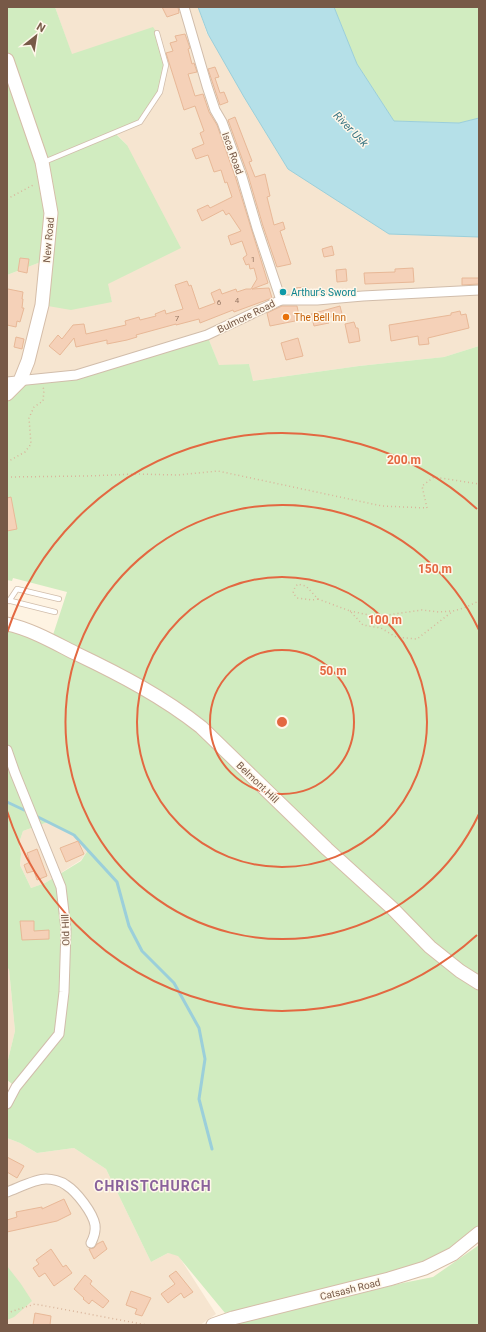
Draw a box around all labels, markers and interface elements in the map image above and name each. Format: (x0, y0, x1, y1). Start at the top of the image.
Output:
north arrow (16, 16, 56, 56)
text: N (34, 20, 48, 35)
water label: River Usk (331, 109, 371, 150)
street label: Isca Road (220, 131, 245, 176)
street label: New Road (41, 217, 56, 263)
house number: 1 (251, 255, 255, 264)
marker: Arthur’s Sword (278, 287, 288, 297)
place label: Arthur’s Sword (291, 287, 356, 298)
house number: 4 (235, 296, 240, 305)
street label: Bulmore Road (216, 298, 277, 335)
house number: 6 (217, 298, 222, 307)
marker: The Bell Inn (281, 312, 291, 322)
place label: The Bell Inn (294, 312, 346, 323)
house number: 7 (175, 314, 180, 323)
text: 200 m (387, 453, 421, 467)
text: 150 m (418, 562, 452, 576)
text: 100 m (368, 613, 402, 627)
text: 50 m (319, 664, 347, 678)
centre of rings (275, 715, 289, 729)
street label: Belmont Hill (234, 760, 281, 805)
street label: Old Hill (59, 914, 72, 946)
district label: CHRISTCHURCH (94, 1178, 212, 1194)
street label: Catsash Road (319, 1277, 381, 1302)

